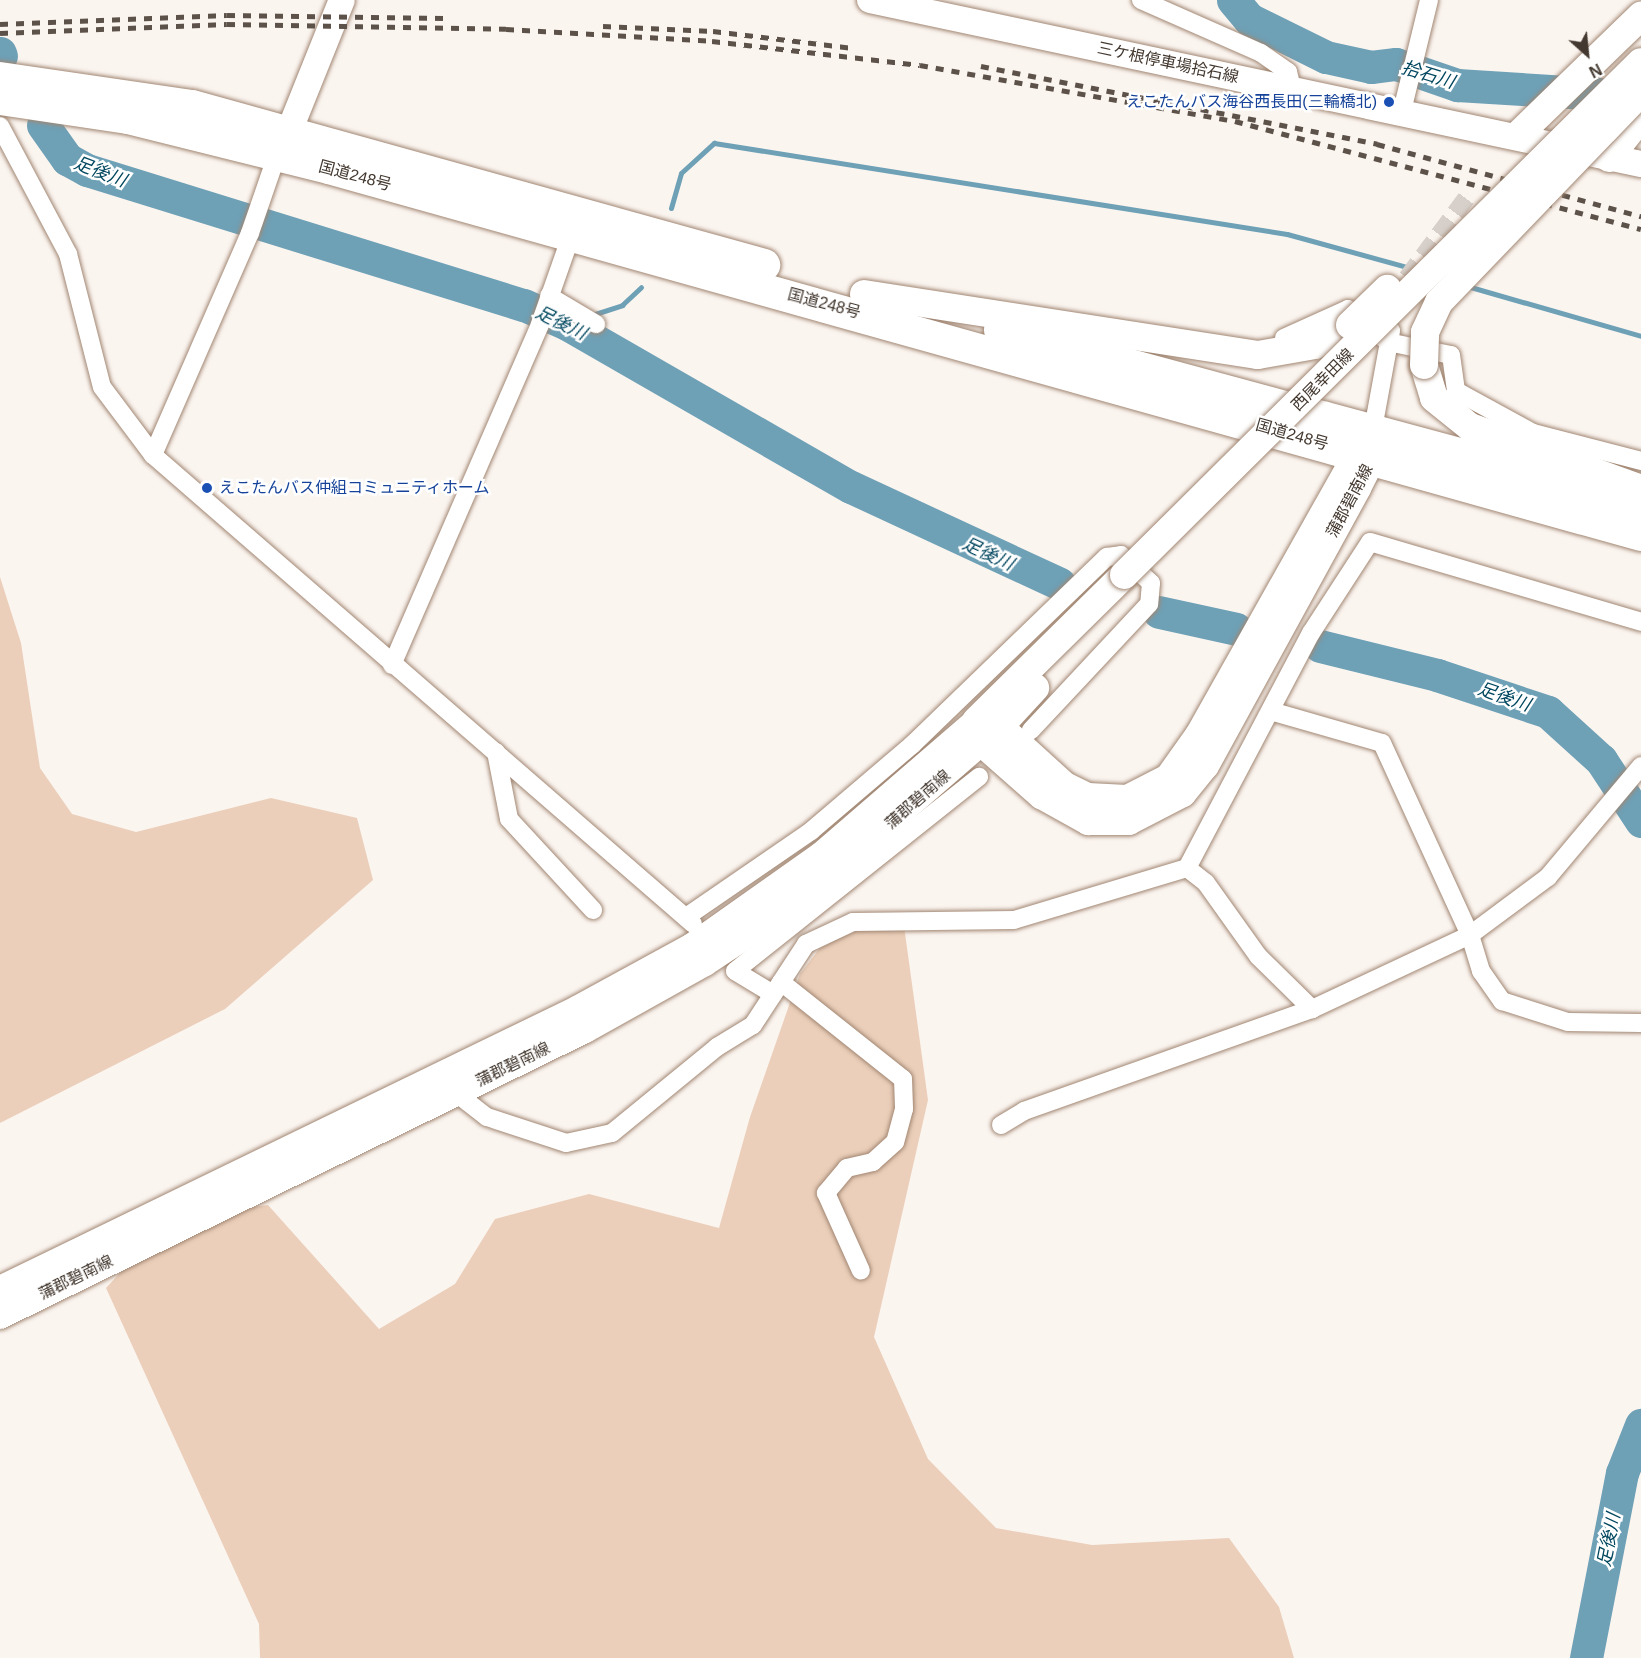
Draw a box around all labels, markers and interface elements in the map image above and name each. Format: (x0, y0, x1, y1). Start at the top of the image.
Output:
north arrow (1557, 24, 1617, 84)
street label: 三ケ根停車場拾石線 (1096, 39, 1240, 87)
water label: 拾石川 (1399, 57, 1457, 93)
text: N (1586, 60, 1604, 81)
place label: えこたんバス海谷西長田(三輪橋北) (1126, 92, 1377, 112)
marker: えこたんバス海谷西長田(三輪橋北) (1382, 95, 1396, 109)
water label: 足後川 (71, 152, 129, 192)
street label: 国道248号 (316, 157, 394, 195)
street label: 国道248号 (785, 285, 863, 323)
water label: 足後川 (532, 301, 590, 345)
street label: 西尾幸田線 (1288, 345, 1358, 415)
street label: 国道248号 (1253, 415, 1331, 455)
street label: 蒲郡碧南線 (1323, 461, 1377, 541)
place label: えこたんバス仲組コミュニティホーム (219, 478, 491, 498)
marker: えこたんバス仲組コミュニティホーム (200, 481, 214, 495)
water label: 足後川 (959, 533, 1017, 575)
water label: 足後川 (1475, 678, 1533, 716)
street label: 蒲郡碧南線 (882, 767, 954, 833)
street label: 蒲郡碧南線 (473, 1039, 553, 1091)
street label: 蒲郡碧南線 (36, 1252, 116, 1304)
water label: 足後川 (1593, 1511, 1625, 1569)

